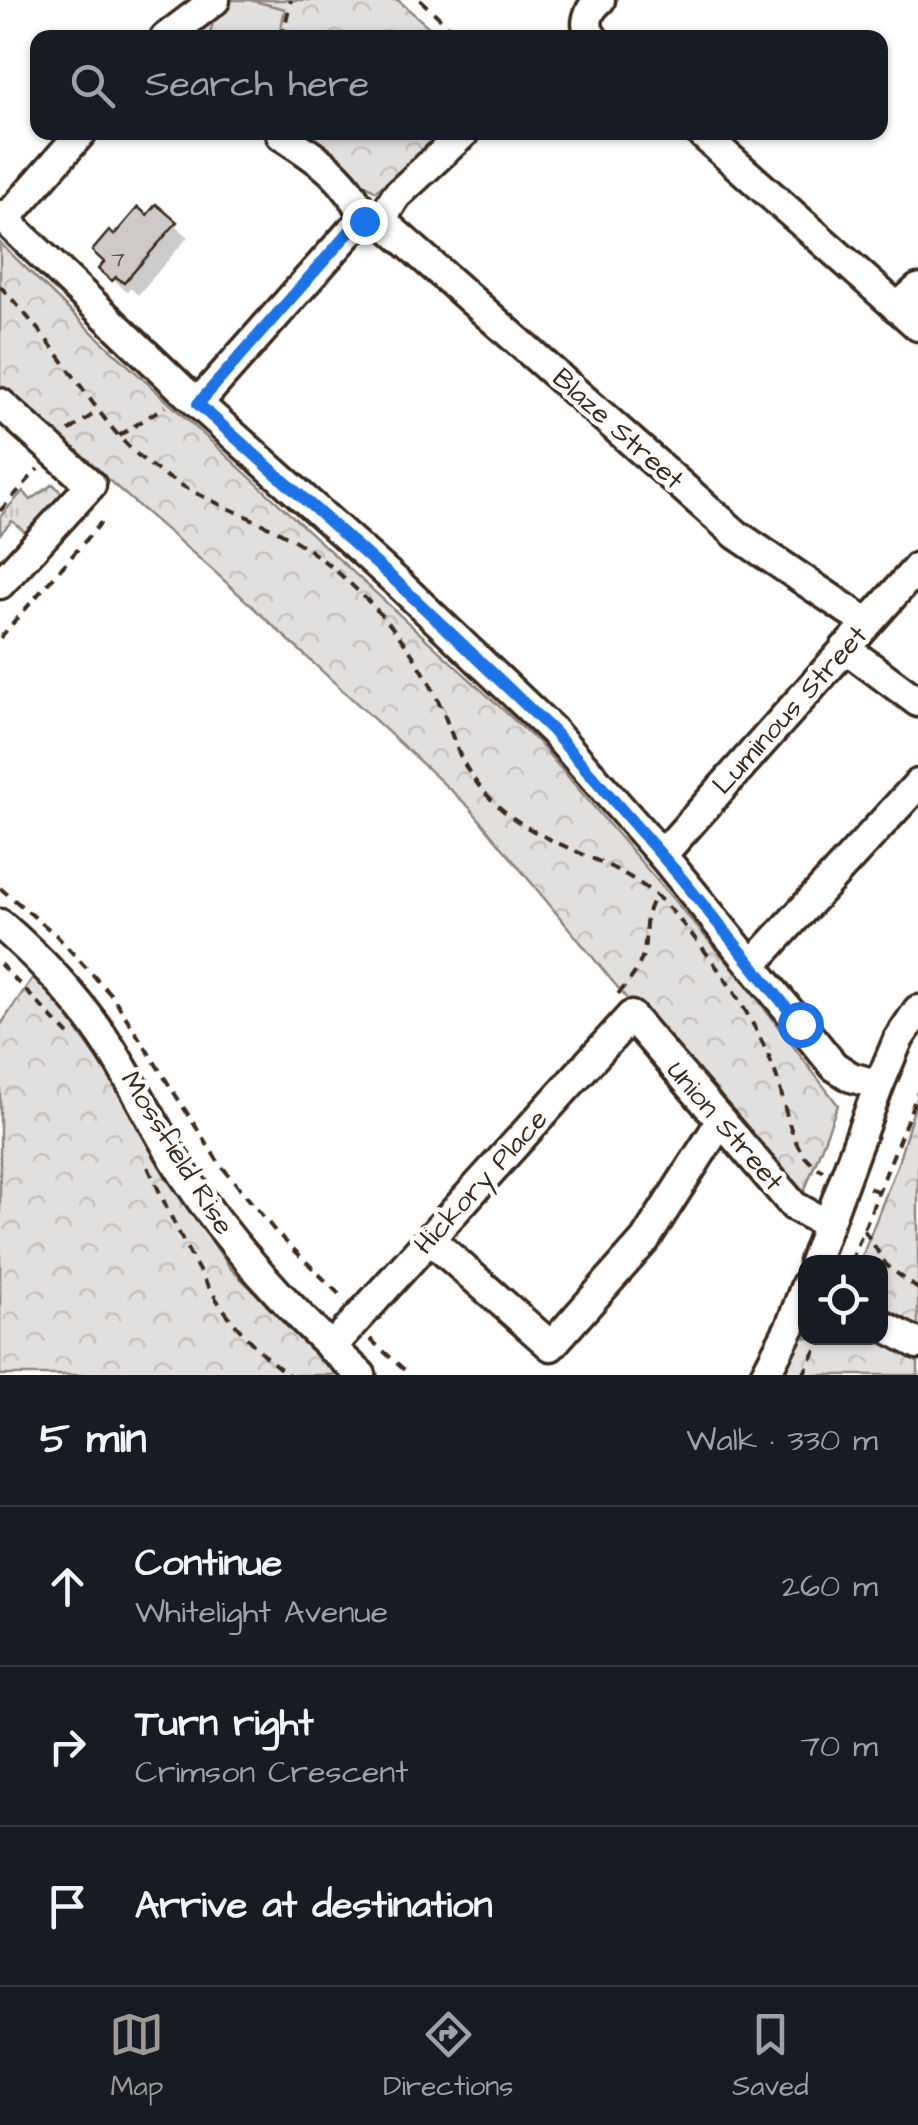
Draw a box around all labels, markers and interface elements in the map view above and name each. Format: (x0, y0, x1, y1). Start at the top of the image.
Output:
search box (30, 30, 888, 140)
icon: search (65, 58, 120, 113)
text: Search here (145, 59, 369, 111)
route end (342, 199, 388, 245)
house number: 7 (111, 244, 125, 275)
street label: Blaze Street (544, 359, 693, 499)
street label: Luminous Street (703, 616, 877, 803)
route start (778, 1002, 824, 1048)
street label: Union Street (657, 1052, 793, 1200)
street label: Mossfield Rise (111, 1064, 243, 1242)
street label: Hickory Place (405, 1101, 558, 1264)
map controls (798, 1255, 888, 1345)
button: locate (798, 1255, 888, 1345)
text: 5 min (40, 1411, 147, 1469)
text: Walk · 330 m (686, 1418, 878, 1463)
text: Continue (135, 1538, 282, 1590)
icon: ahead (40, 1559, 95, 1614)
text: 260 m (782, 1564, 878, 1609)
text: Whitelight Avenue (135, 1590, 388, 1635)
text: Turn right (135, 1698, 314, 1750)
icon: right (40, 1719, 95, 1774)
text: 70 m (800, 1724, 878, 1769)
text: Crimson Crescent (135, 1750, 408, 1795)
icon: arrive (40, 1879, 95, 1934)
text: Arrive at destination (135, 1880, 492, 1932)
tab: Map (109, 2007, 164, 2106)
tab: Directions (383, 2007, 513, 2106)
tab: Saved (732, 2007, 809, 2106)

